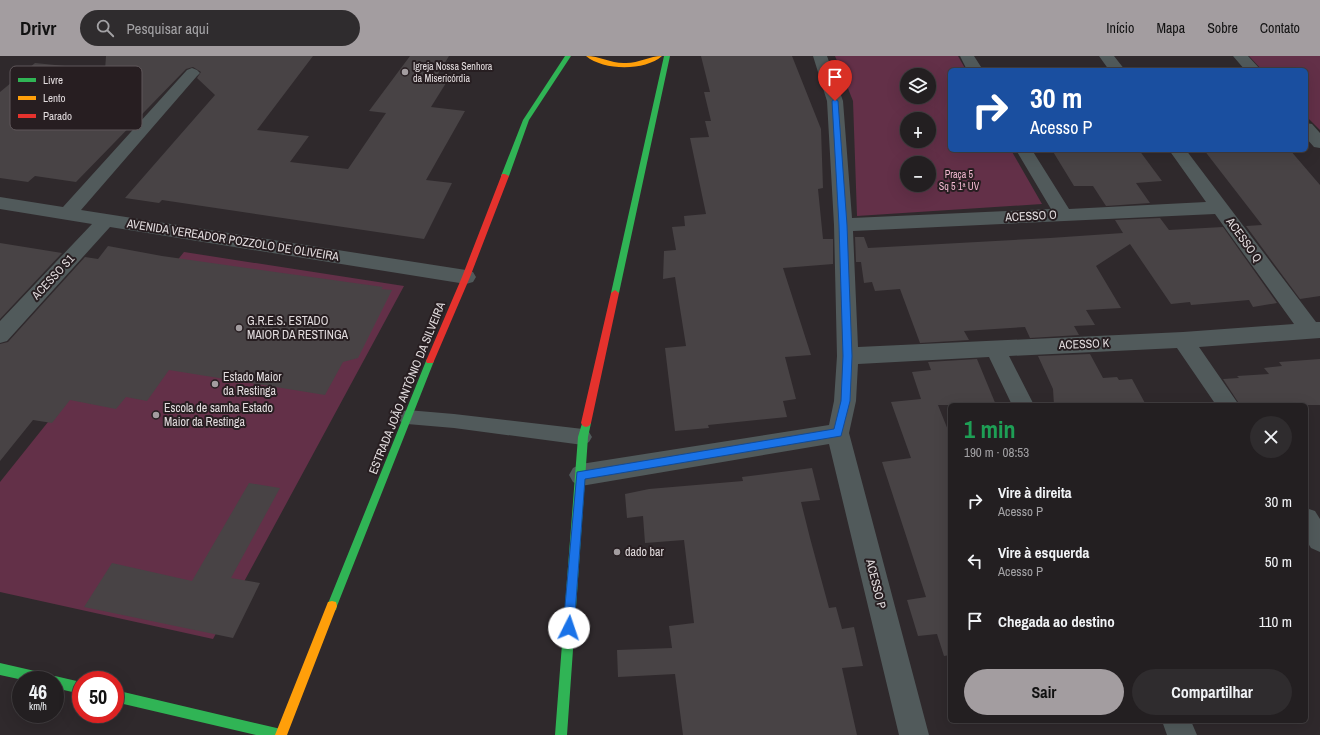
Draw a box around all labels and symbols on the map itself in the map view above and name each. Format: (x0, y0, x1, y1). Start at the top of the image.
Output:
place label: Igreja Nossa Senhora da Misericórdia (413, 60, 493, 85)
pin (818, 60, 852, 101)
legend (10, 66, 142, 130)
marker: Igreja Nossa Senhora da Misericórdia (400, 67, 410, 77)
text: Livre (43, 73, 63, 87)
text: Lento (43, 91, 66, 105)
text: Parado (43, 109, 72, 123)
park label: Praça 5 Sq 5 1ª UV (939, 168, 980, 193)
street label: ACESSO O (1004, 207, 1057, 225)
street label: ACESSO Q (1222, 214, 1266, 266)
street label: AVENIDA VEREADOR POZZOLO DE OLIVEIRA (125, 215, 340, 265)
street label: ACESSO S1 (27, 251, 78, 304)
street label: ESTRADA JOÃO ANTÔNIO DA SILVEIRA (365, 299, 449, 477)
place label: G.R.E.S. ESTADO MAIOR DA RESTINGA (247, 313, 349, 343)
marker: G.R.E.S. ESTADO MAIOR DA RESTINGA (234, 323, 244, 333)
street label: ACESSO K (1058, 335, 1110, 353)
place label: Estado Maior da Restinga (223, 369, 282, 399)
marker: Estado Maior da Restinga (210, 379, 220, 389)
place label: Escola de samba Estado Maior da Restinga (164, 400, 273, 430)
marker: Escola de samba Estado Maior da Restinga (151, 410, 161, 420)
place label: dado bar (625, 544, 665, 560)
marker: dado bar (612, 547, 622, 557)
street label: ACESSO P (862, 557, 890, 611)
position arrow (548, 607, 590, 649)
speed limit sign: 50 (72, 671, 124, 723)

